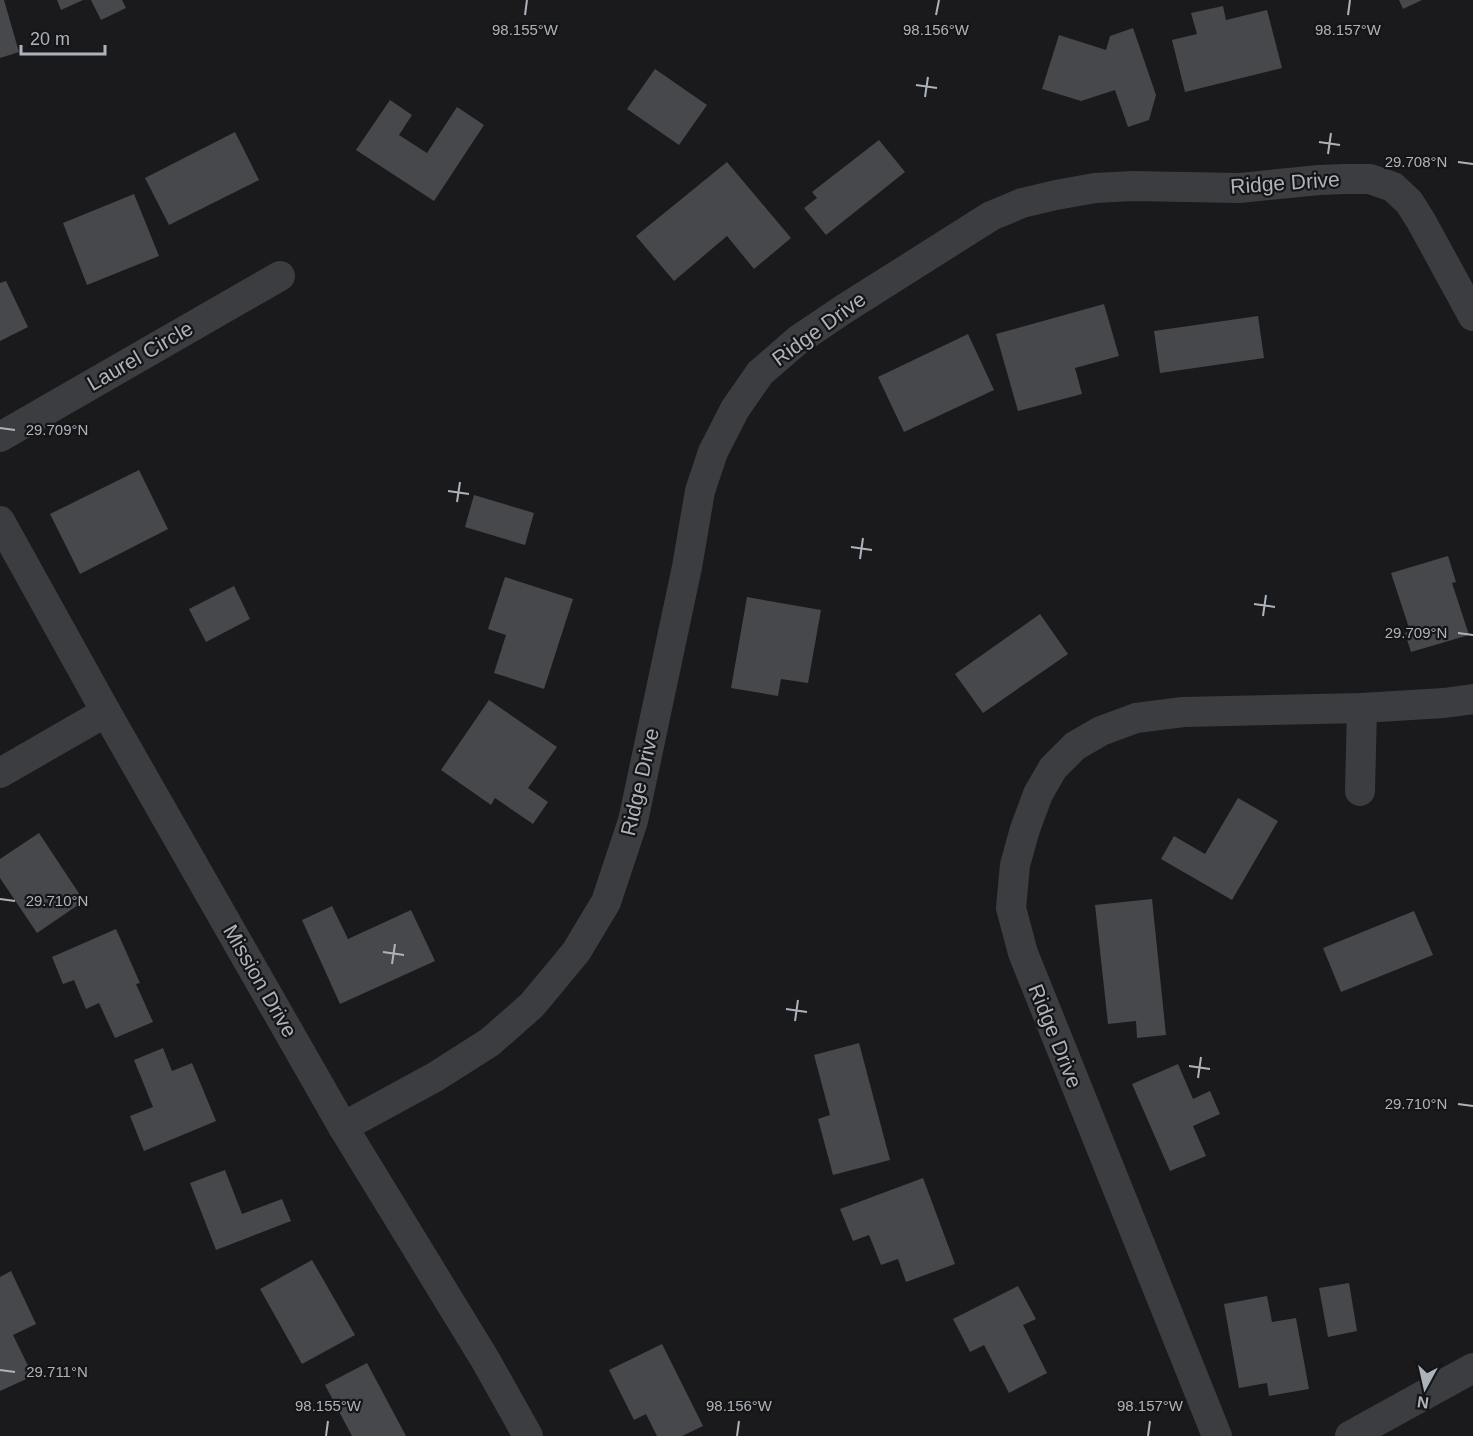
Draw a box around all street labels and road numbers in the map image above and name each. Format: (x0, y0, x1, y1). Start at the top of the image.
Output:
street label: Ridge Drive (1229, 167, 1340, 198)
street label: Ridge Drive (768, 287, 870, 370)
street label: Laurel Circle (83, 316, 197, 395)
street label: Ridge Drive (616, 726, 663, 838)
street label: Mission Drive (219, 920, 302, 1041)
street label: Ridge Drive (1024, 981, 1087, 1091)

